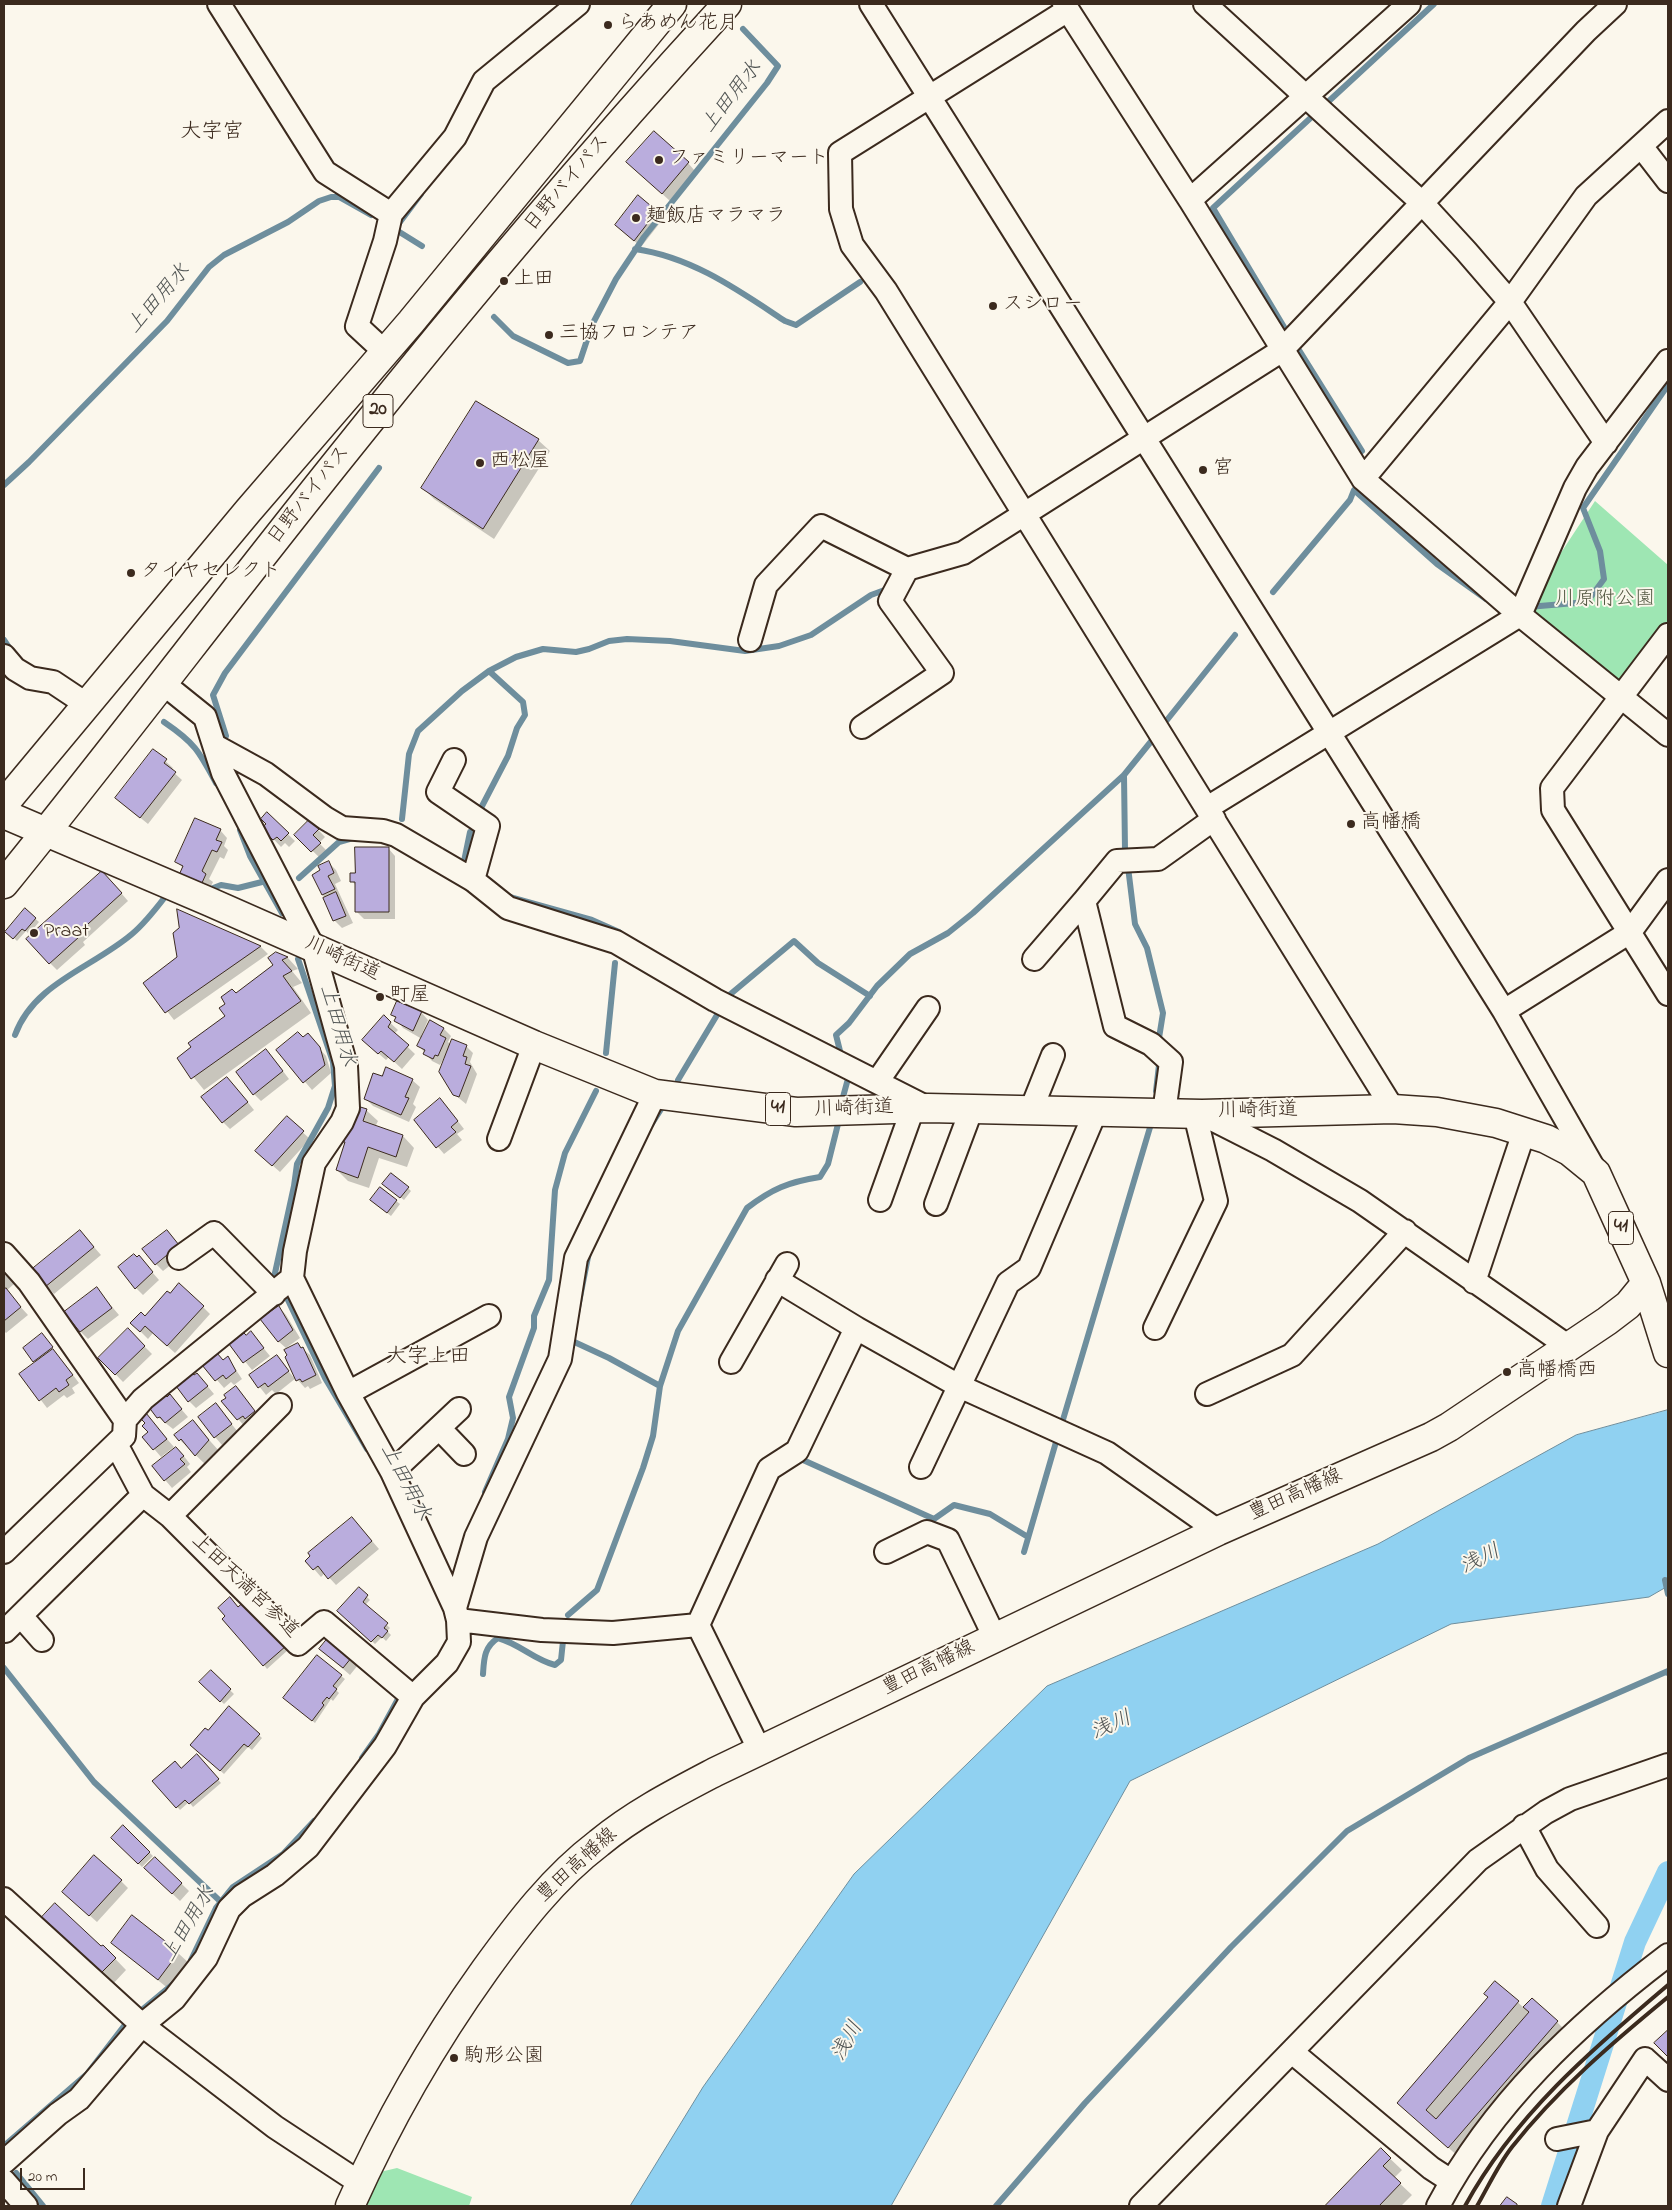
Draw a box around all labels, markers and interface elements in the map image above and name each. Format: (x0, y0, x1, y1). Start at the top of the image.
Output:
place label: らあめん花月 (618, 13, 738, 37)
marker: らあめん花月 (602, 19, 614, 31)
water label: 上田用水 (697, 57, 769, 139)
district label: 大字宮 (181, 121, 243, 147)
street label: 日野バイパス (520, 130, 616, 238)
place label: ファミリーマート (669, 148, 829, 172)
marker: ファミリーマート (653, 154, 665, 166)
place label: 麺飯店マラマラ (646, 206, 786, 230)
marker: 麺飯店マラマラ (630, 212, 642, 224)
water label: 上田用水 (123, 260, 197, 340)
place label: 上田 (514, 269, 554, 293)
marker: 上田 (498, 275, 510, 287)
place label: スシロー (1003, 294, 1083, 318)
marker: スシロー (987, 300, 999, 312)
place label: 三協フロンテア (559, 323, 699, 347)
marker: 三協フロンテア (543, 329, 555, 341)
road number: 20 (363, 394, 393, 428)
street label: 日野バイパス (264, 441, 356, 551)
place label: 西松屋 (490, 451, 550, 475)
marker: 西松屋 (474, 457, 486, 469)
place label: 宮 (1213, 458, 1233, 482)
marker: 宮 (1197, 464, 1209, 476)
place label: タイヤセレクト (141, 561, 281, 585)
marker: タイヤセレクト (125, 567, 137, 579)
park label: 川原附公園 (1555, 589, 1655, 613)
place label: 高幡橋 (1361, 812, 1421, 836)
marker: 高幡橋 (1345, 818, 1357, 830)
place label: Praat (44, 921, 89, 945)
marker: Praat (28, 927, 40, 939)
street label: 川崎街道 (301, 933, 383, 987)
water label: 上田用水 (312, 982, 360, 1070)
place label: 町屋 (390, 985, 430, 1009)
marker: 町屋 (374, 991, 386, 1003)
road number: 41 (766, 1092, 790, 1126)
street label: 川崎街道 (814, 1097, 894, 1123)
street label: 川崎街道 (1218, 1099, 1298, 1125)
road number: 41 (1608, 1212, 1634, 1244)
district label: 大字上田 (386, 1346, 470, 1372)
place label: 高幡橋西 (1517, 1360, 1597, 1384)
marker: 高幡橋西 (1501, 1366, 1513, 1378)
water label: 上田用水 (373, 1440, 435, 1526)
street label: 豊田高幡線 (1245, 1465, 1347, 1527)
street label: 上田天満宮参道 (185, 1530, 303, 1644)
water label: 浅川 (1457, 1540, 1505, 1582)
street label: 豊田高幡線 (879, 1636, 979, 1702)
water label: 浅川 (1088, 1707, 1136, 1747)
street label: 豊田高幡線 (533, 1824, 623, 1908)
water label: 上田用水 (158, 1883, 222, 1967)
water label: 浅川 (828, 2018, 870, 2066)
place label: 駒形公園 (464, 2046, 544, 2070)
marker: 駒形公園 (448, 2052, 460, 2064)
scale bar (22, 2158, 88, 2190)
text: 20 m (28, 2166, 57, 2188)

